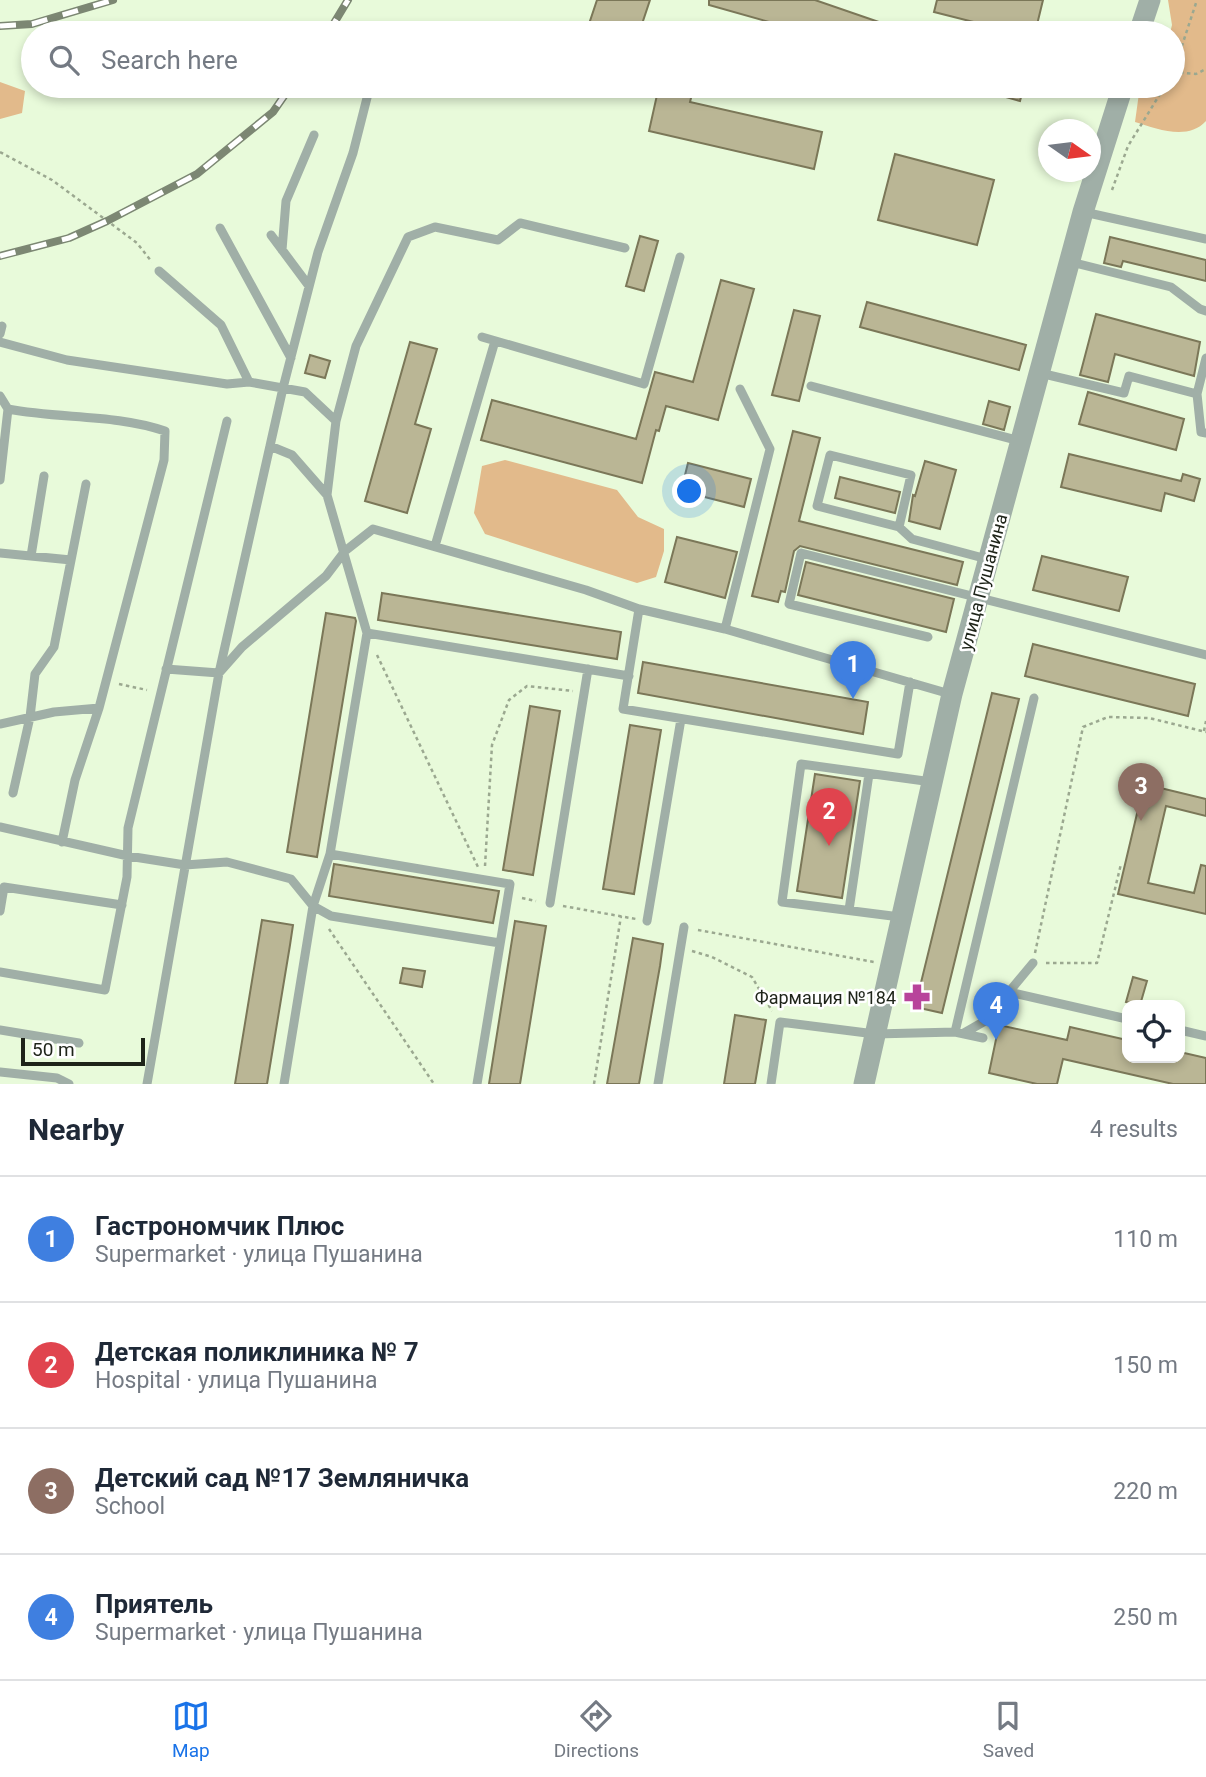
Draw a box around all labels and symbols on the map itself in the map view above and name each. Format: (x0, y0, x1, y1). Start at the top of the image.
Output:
north arrow (1038, 119, 1101, 182)
your location (672, 474, 706, 508)
street label: улица Пушанина (955, 511, 1011, 653)
pin: 1 (830, 641, 876, 699)
pin: 3 (1118, 763, 1164, 821)
pin: 2 (806, 788, 852, 846)
pharmacy icon: Фармация №184 (902, 982, 932, 1012)
pin: 4 (973, 982, 1019, 1040)
place label: Фармация №184 (755, 987, 896, 1008)
scale bar (21, 1035, 145, 1067)

